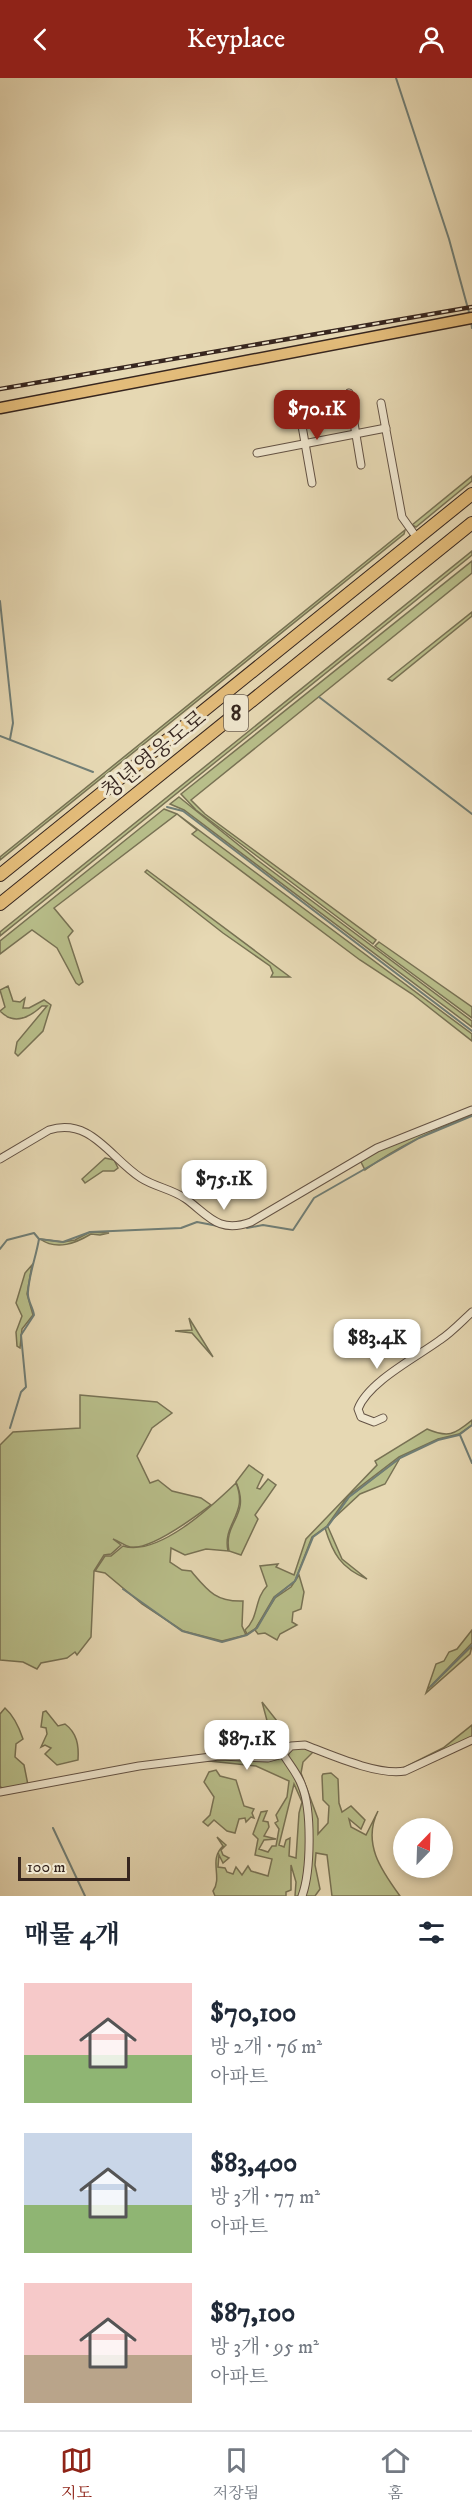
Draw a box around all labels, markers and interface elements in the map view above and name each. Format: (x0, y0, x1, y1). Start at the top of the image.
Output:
text: Keyplace (187, 22, 285, 56)
icon: back (24, 23, 57, 56)
icon: person (415, 23, 448, 56)
pin: $70.1K (268, 390, 366, 441)
text: $70.1K (288, 397, 346, 422)
road number: 8 (224, 695, 248, 731)
street label: 청년영웅도로 (96, 705, 212, 806)
pin: $75.1K (175, 1160, 273, 1211)
text: $75.1K (196, 1167, 252, 1192)
pin: $83.4K (328, 1319, 426, 1370)
text: $83.4K (348, 1326, 406, 1351)
pin: $87.1K (198, 1720, 296, 1771)
text: $87.1K (218, 1727, 276, 1752)
north arrow (393, 1818, 453, 1878)
map controls (393, 1818, 453, 1878)
scale bar (18, 1854, 130, 1882)
text: 100 m (27, 1857, 66, 1877)
icon: filters (415, 1916, 448, 1949)
text: 매물 4개 (24, 1919, 120, 1952)
text: $70,100 (210, 1997, 296, 2030)
icon: home (72, 2007, 144, 2079)
text: 방 2개 · 76 m² (210, 2035, 322, 2060)
text: 아파트 (210, 2065, 268, 2090)
text: $83,400 (210, 2147, 297, 2180)
icon: home (72, 2157, 144, 2229)
text: 방 3개 · 77 m² (210, 2185, 320, 2210)
text: 아파트 (210, 2215, 268, 2240)
text: $87,100 (210, 2297, 295, 2330)
icon: home (72, 2307, 144, 2379)
text: 방 3개 · 95 m² (210, 2335, 319, 2360)
text: 아파트 (210, 2365, 268, 2390)
tab: 지도 (60, 2444, 93, 2503)
tab: 저장됨 (213, 2444, 259, 2503)
tab: 홈 (379, 2444, 412, 2503)

